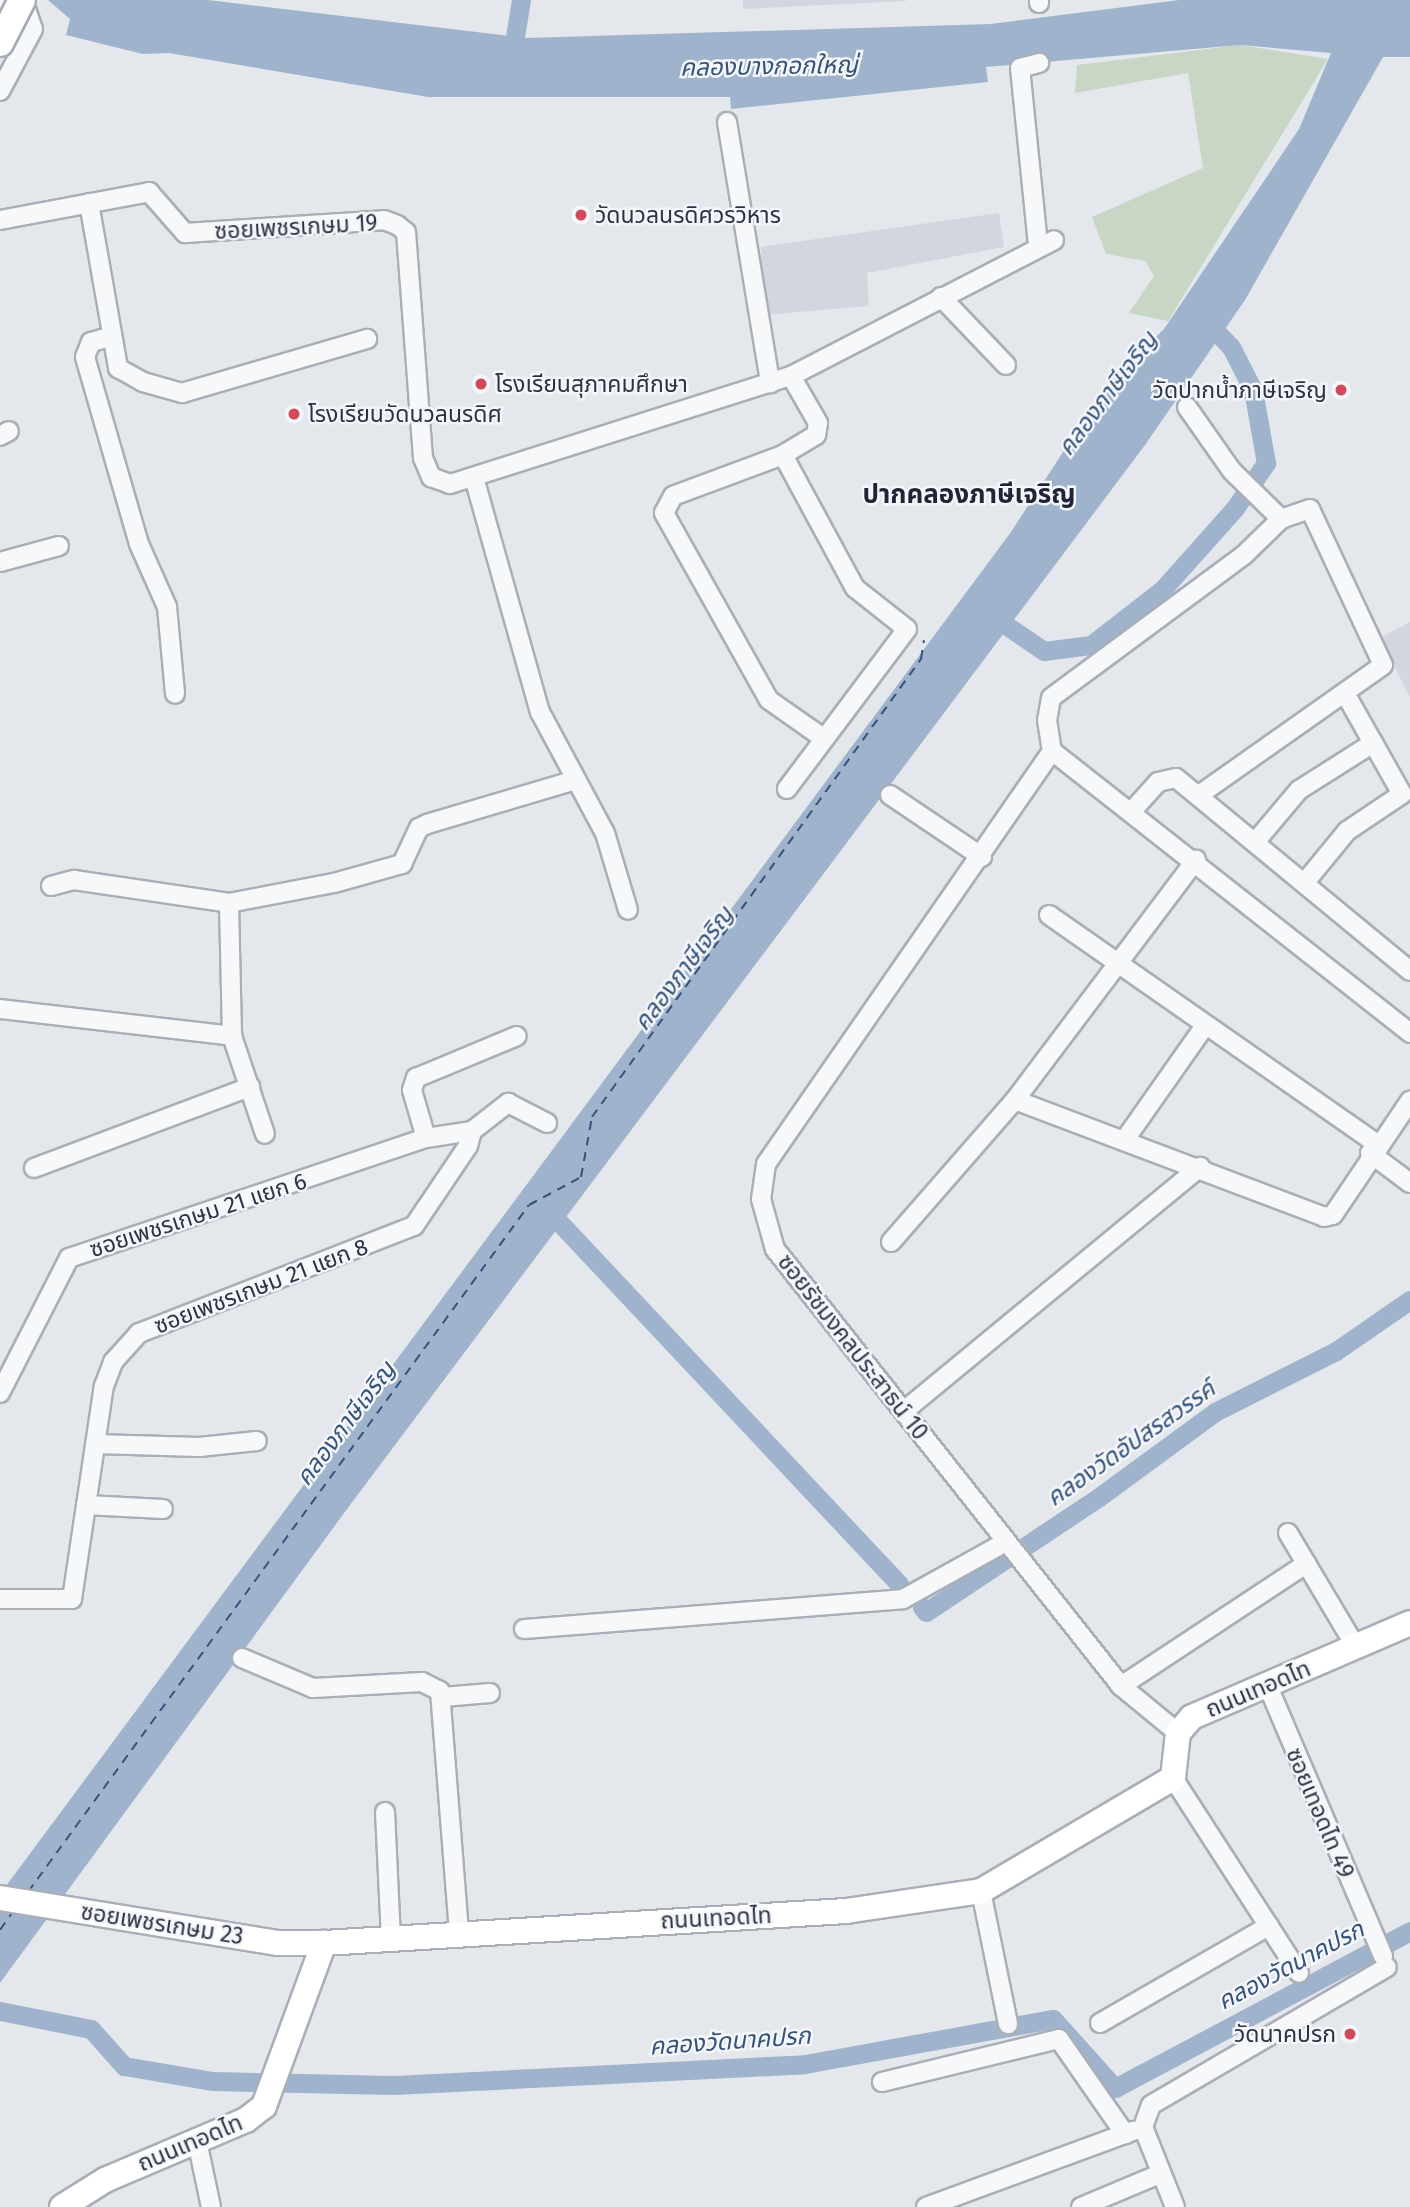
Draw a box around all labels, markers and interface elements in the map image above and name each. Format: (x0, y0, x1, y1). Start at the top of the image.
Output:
water label: คลองบางกอกใหญ่ (680, 51, 858, 83)
place label: วัดนวลนรดิศวรวิหาร (595, 201, 781, 229)
marker: วัดนวลนรดิศวรวิหาร (573, 207, 589, 223)
street label: ซอยเพชรเกษม 19 (214, 209, 378, 245)
water label: คลองภาษีเจริญ (1052, 326, 1164, 462)
place label: โรงเรียนสุภาคมศึกษา (495, 370, 688, 398)
marker: โรงเรียนสุภาคมศึกษา (473, 376, 489, 392)
place label: วัดปากน้ำภาษีเจริญ (1153, 376, 1327, 404)
marker: วัดปากน้ำภาษีเจริญ (1333, 382, 1349, 398)
place label: โรงเรียนวัดนวลนรดิศ (308, 400, 502, 428)
marker: โรงเรียนวัดนวลนรดิศ (286, 406, 302, 422)
district label: ปากคลองภาษีเจริญ (862, 479, 1076, 511)
water label: คลองภาษีเจริญ (628, 901, 740, 1037)
street label: ซอยเพชรเกษม 21 แยก 6 (86, 1167, 310, 1263)
street label: ซอยเพชรเกษม 21 แยก 8 (150, 1232, 372, 1340)
street label: ซอยรัชมงคลประสาธน์ 10 (772, 1249, 934, 1445)
water label: คลองภาษีเจริญ (290, 1356, 402, 1492)
water label: คลองวัดอัปสรสวรรค์ (1041, 1375, 1221, 1513)
street label: ถนนเทอดไท (1201, 1655, 1315, 1723)
street label: ซอยเทอดไท 49 (1280, 1744, 1360, 1882)
street label: ซอยเพชรเกษม 23 (79, 1898, 245, 1950)
street label: ถนนเทอดไท (660, 1901, 772, 1935)
water label: คลองวัดนาคปรก (1213, 1915, 1369, 2017)
place label: วัดนาคปรก (1234, 2020, 1336, 2048)
water label: คลองวัดนาคปรก (648, 2022, 812, 2062)
marker: วัดนาคปรก (1342, 2026, 1358, 2042)
street label: ถนนเทอดไท (133, 2109, 247, 2177)

